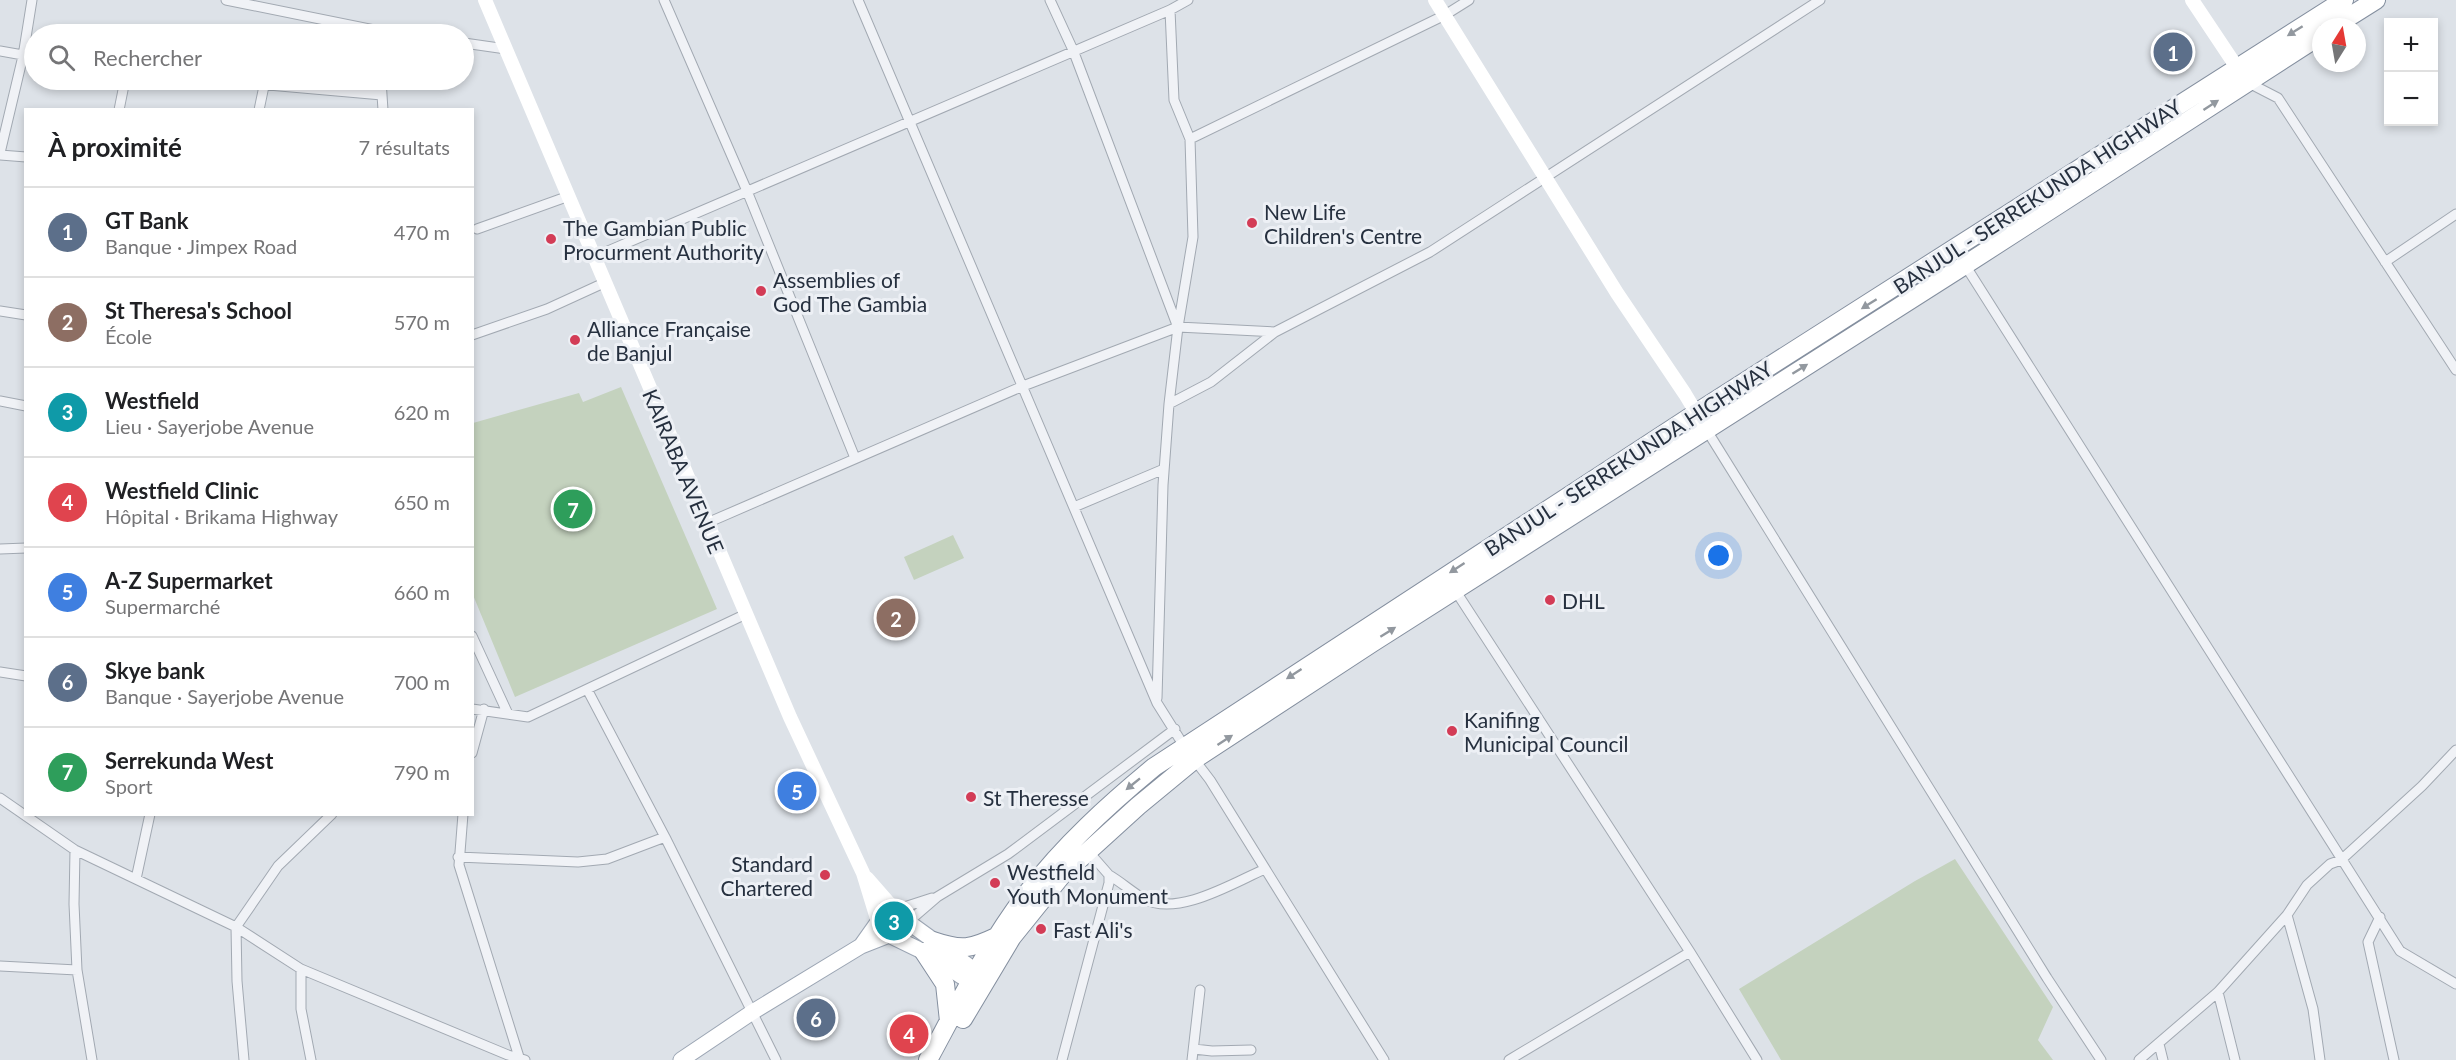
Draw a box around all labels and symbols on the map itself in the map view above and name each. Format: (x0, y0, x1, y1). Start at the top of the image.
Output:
north arrow (2312, 18, 2366, 72)
one-way arrow (2287, 26, 2303, 37)
pin: 1 (2154, 29, 2192, 74)
street label: BANJUL - SERREKUNDA HIGHWAY (1888, 93, 2186, 299)
one-way arrow (2203, 99, 2220, 110)
place label: New Life Children's Centre (1264, 199, 1422, 248)
place label: The Gambian Public Procurment Authority (563, 215, 764, 264)
marker: New Life Children's Centre (1245, 216, 1259, 230)
marker: The Gambian Public Procurment Authority (544, 232, 558, 246)
place label: Assemblies of God The Gambia (773, 267, 927, 316)
marker: Assemblies of God The Gambia (754, 284, 768, 298)
one-way arrow (1861, 298, 1877, 309)
place label: Alliance Française de Banjul (587, 316, 751, 365)
marker: Alliance Française de Banjul (568, 333, 582, 347)
street label: BANJUL - SERREKUNDA HIGHWAY (1479, 355, 1777, 561)
one-way arrow (1792, 364, 1808, 375)
street label: KAIRABA AVENUE (638, 385, 730, 557)
pin: 7 (554, 486, 592, 532)
your location (1704, 541, 1733, 570)
one-way arrow (1450, 562, 1466, 574)
place label: DHL (1562, 588, 1605, 613)
marker: DHL (1543, 593, 1557, 607)
pin: 2 (876, 596, 916, 640)
one-way arrow (1380, 627, 1396, 638)
one-way arrow (1286, 669, 1302, 680)
place label: Kanifing Municipal Council (1464, 707, 1629, 756)
marker: Kanifing Municipal Council (1445, 724, 1459, 738)
one-way arrow (1217, 734, 1233, 745)
pin: 5 (778, 768, 816, 814)
one-way arrow (1125, 778, 1141, 791)
place label: St Theresse (983, 785, 1089, 810)
marker: St Theresse (964, 790, 978, 804)
place label: Standard Chartered (721, 851, 813, 900)
place label: Westfield Youth Monument (1007, 859, 1168, 908)
marker: Standard Chartered (818, 868, 832, 882)
marker: Westfield Youth Monument (988, 876, 1002, 890)
pin: 3 (874, 898, 914, 944)
place label: Fast Ali's (1053, 917, 1133, 942)
marker: Fast Ali's (1034, 922, 1048, 936)
pin: 6 (796, 996, 836, 1040)
pin: 4 (890, 1012, 928, 1056)

